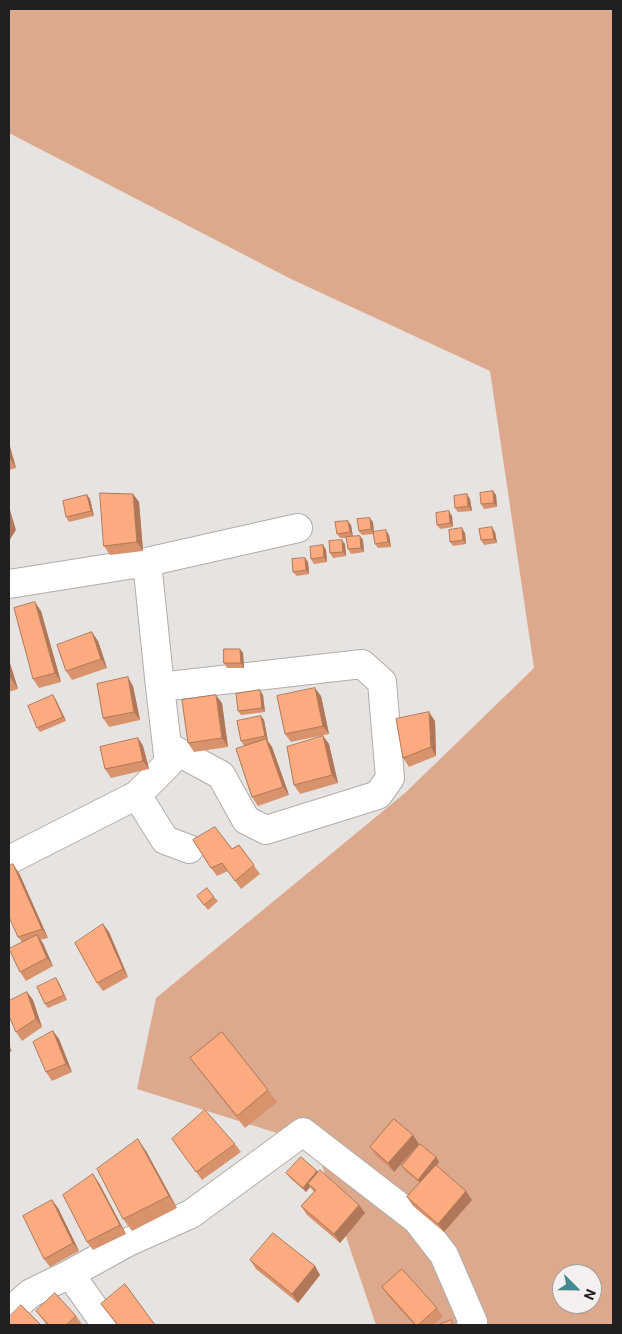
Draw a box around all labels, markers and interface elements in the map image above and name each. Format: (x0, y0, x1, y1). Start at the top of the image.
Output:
north arrow (552, 1264, 602, 1314)
text: N (581, 1287, 599, 1302)

